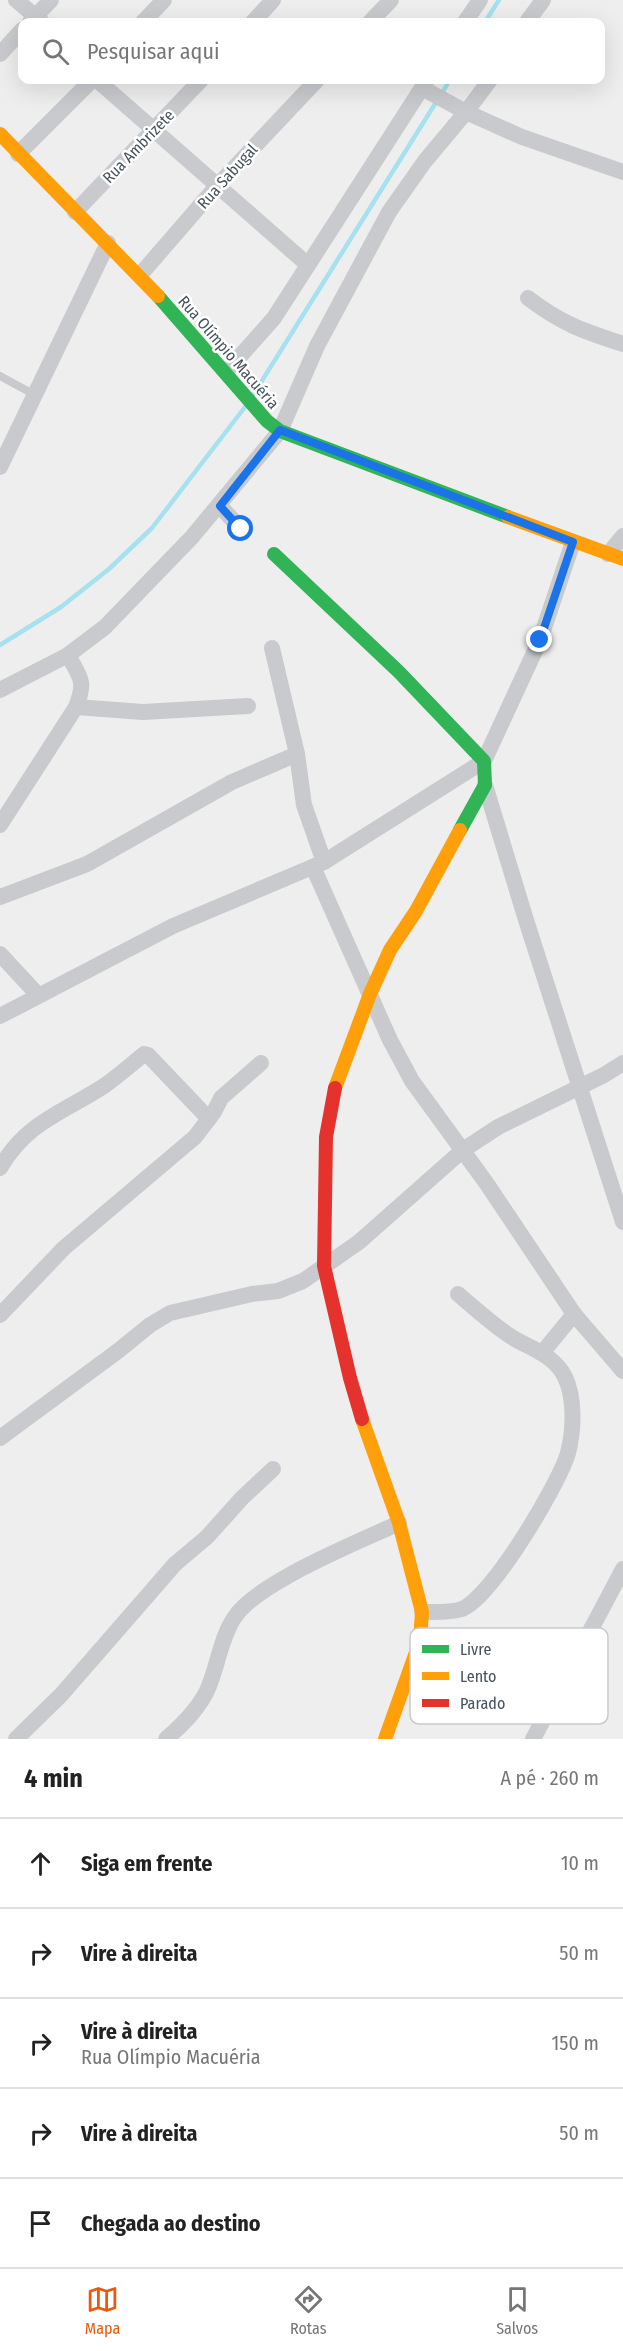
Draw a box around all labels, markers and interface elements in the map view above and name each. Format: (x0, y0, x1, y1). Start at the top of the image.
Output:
search box (18, 18, 605, 84)
icon: search (39, 35, 72, 68)
text: Pesquisar aqui (87, 38, 219, 65)
street label: Rua Ambrizete (99, 106, 178, 187)
street label: Rua Sabugal (193, 140, 261, 213)
street label: Rua Olímpio Macuéria (174, 292, 283, 413)
route start (227, 515, 253, 541)
route end (526, 626, 552, 652)
legend (410, 1628, 608, 1724)
text: Livre (460, 1640, 491, 1659)
text: Lento (460, 1667, 496, 1686)
text: Parado (460, 1694, 505, 1713)
text: 4 min (24, 1763, 83, 1794)
text: A pé · 260 m (500, 1766, 599, 1790)
icon: ahead (24, 1847, 57, 1880)
text: Siga em frente (81, 1850, 212, 1877)
text: 10 m (561, 1851, 599, 1875)
icon: right (24, 1937, 57, 1970)
text: Vire à direita (81, 1940, 197, 1967)
text: 50 m (559, 1941, 599, 1965)
text: Vire à direita (81, 2018, 197, 2045)
icon: right (24, 2027, 57, 2060)
text: 150 m (552, 2031, 599, 2055)
text: Rua Olímpio Macuéria (81, 2045, 261, 2069)
icon: right (24, 2117, 57, 2150)
text: Vire à direita (81, 2120, 197, 2147)
text: 50 m (559, 2121, 599, 2145)
icon: arrive (24, 2207, 57, 2240)
text: Chegada ao destino (81, 2210, 261, 2237)
tab: Mapa (85, 2283, 120, 2338)
tab: Rotas (290, 2283, 327, 2338)
tab: Salvos (496, 2283, 538, 2338)

